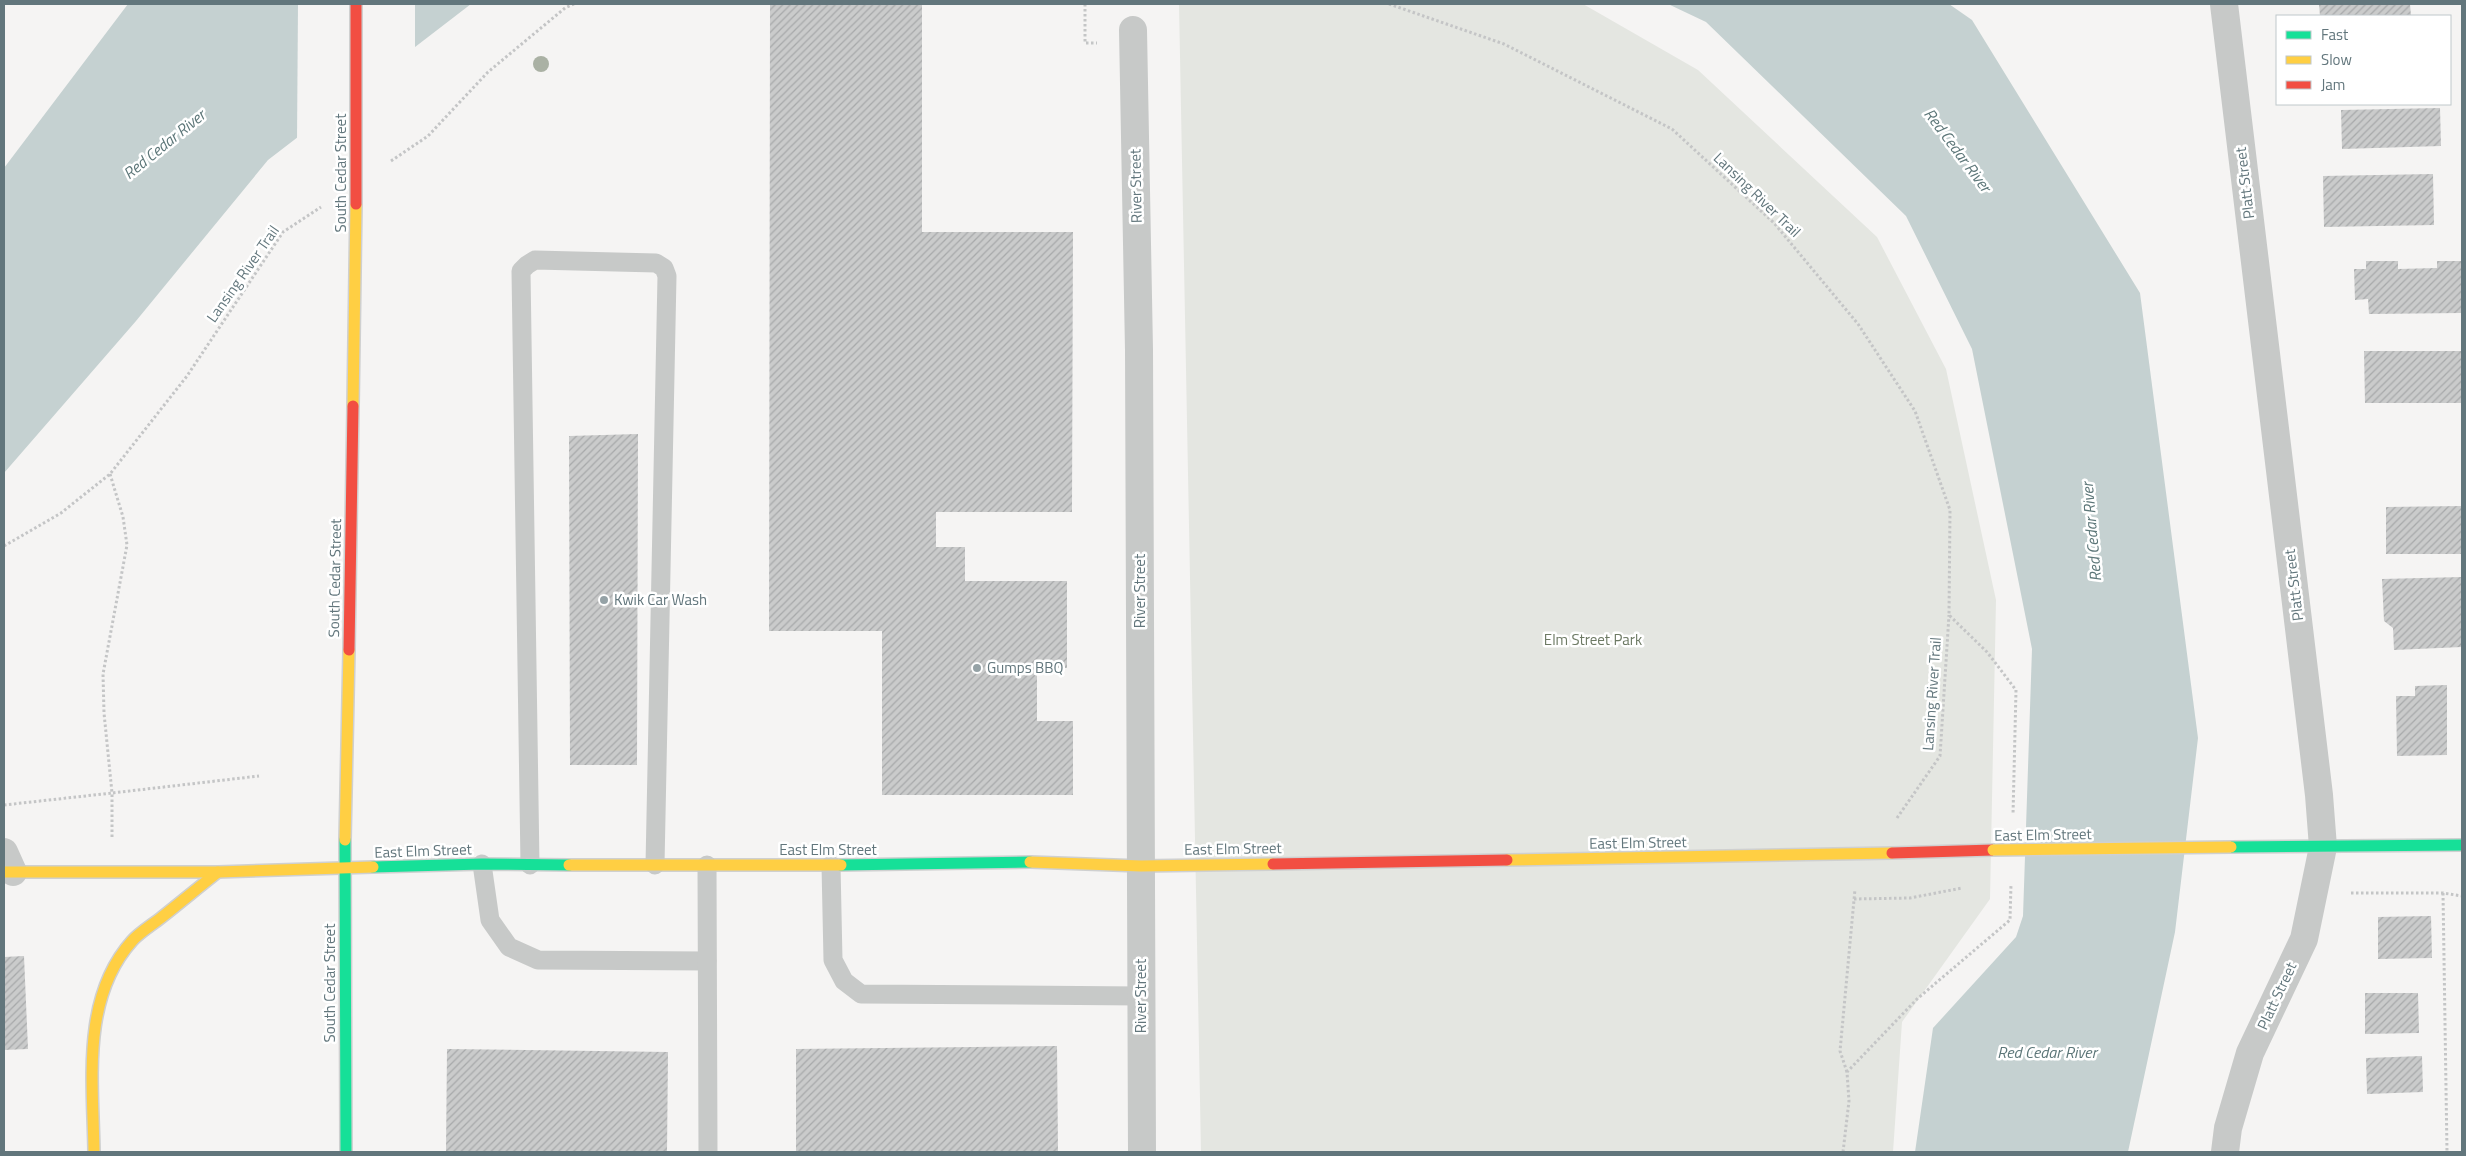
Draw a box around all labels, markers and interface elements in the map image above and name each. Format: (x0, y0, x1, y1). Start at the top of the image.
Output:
legend (2276, 15, 2451, 105)
text: Fast (2321, 23, 2349, 46)
text: Slow (2321, 48, 2352, 71)
text: Jam (2321, 73, 2345, 96)
water label: Red Cedar River (118, 102, 212, 185)
water label: Red Cedar River (1918, 103, 1999, 199)
street label: South Cedar Street (329, 113, 352, 232)
street label: Platt Street (2229, 145, 2260, 220)
street label: Lansing River Trail (1708, 147, 1806, 242)
street label: River Street (1123, 148, 1148, 223)
street label: Lansing River Trail (201, 221, 285, 327)
water label: Red Cedar River (2075, 479, 2107, 583)
street label: South Cedar Street (322, 518, 347, 638)
street label: Platt Street (2278, 547, 2309, 622)
street label: River Street (1128, 553, 1151, 628)
place label: Kwik Car Wash (614, 588, 707, 611)
marker: Kwik Car Wash (598, 594, 610, 606)
park label: Elm Street Park (1544, 628, 1642, 651)
street label: Lansing River Trail (1916, 636, 1947, 752)
place label: Gumps BBQ (987, 656, 1063, 679)
marker: Gumps BBQ (971, 662, 983, 674)
street label: East Elm Street (1994, 822, 2093, 847)
street label: East Elm Street (1589, 830, 1688, 855)
street label: East Elm Street (1184, 836, 1283, 861)
street label: East Elm Street (374, 837, 473, 864)
street label: East Elm Street (779, 838, 878, 861)
street label: South Cedar Street (318, 923, 341, 1042)
street label: Platt Street (2251, 957, 2303, 1033)
street label: River Street (1129, 958, 1152, 1033)
water label: Red Cedar River (1997, 1040, 2099, 1064)

